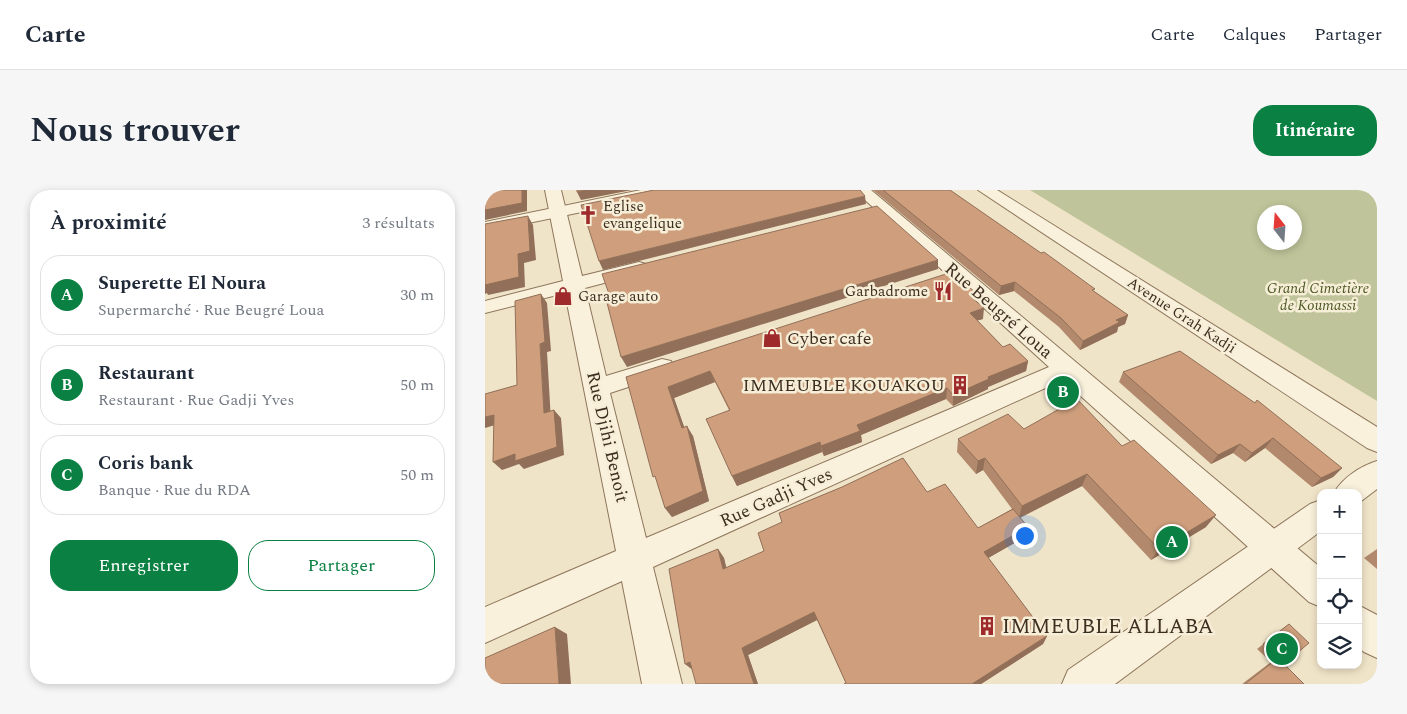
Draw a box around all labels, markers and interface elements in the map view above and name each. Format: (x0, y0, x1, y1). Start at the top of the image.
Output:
text: Carte (25, 17, 86, 53)
text: Carte (1151, 21, 1195, 48)
text: Calques (1223, 21, 1286, 48)
text: Partager (1314, 21, 1382, 48)
text: Nous trouver (30, 104, 240, 157)
button: Itinéraire (1253, 105, 1377, 156)
place label: Eglise evangelique (603, 195, 682, 235)
church icon: Eglise evangelique (577, 204, 599, 226)
north arrow (1257, 205, 1302, 250)
text: À proximité (50, 207, 167, 239)
text: 3 résultats (362, 211, 435, 235)
street label: Rue Beugré Loua (938, 256, 1059, 365)
text: Superette El Noura (98, 269, 266, 298)
street label: Avenue Grah Kadji (1123, 271, 1241, 359)
park label: Grand Cimetière de Koumassi (1267, 277, 1369, 317)
place label: Garbadrome (845, 280, 928, 303)
restaurant icon: Garbadrome (932, 280, 954, 302)
text: A (61, 283, 73, 307)
text: 30 m (400, 283, 434, 307)
shop icon: Garage auto (552, 285, 574, 307)
place label: Garage auto (578, 285, 658, 308)
text: Supermarché · Rue Beugré Loua (98, 298, 324, 322)
place label: Cyber cafe (787, 325, 871, 352)
shop icon: Cyber cafe (761, 327, 783, 349)
text: Restaurant (98, 359, 195, 388)
street label: Rue Djihi Benoit (579, 369, 636, 505)
place label: IMMEUBLE KOUAKOU (743, 372, 945, 399)
text: B (61, 373, 73, 397)
text: 50 m (400, 373, 434, 397)
pin: B (1047, 373, 1079, 411)
building icon: IMMEUBLE KOUAKOU (949, 374, 971, 396)
text: Restaurant · Rue Gadji Yves (98, 388, 294, 412)
text: Coris bank (98, 449, 193, 478)
street label: Rue Gadji Yves (715, 461, 837, 534)
text: C (61, 463, 73, 487)
text: 50 m (400, 463, 434, 487)
text: Banque · Rue du RDA (98, 478, 251, 502)
map controls (1317, 489, 1362, 669)
button: + (1317, 489, 1362, 534)
your location (1012, 523, 1038, 549)
pin: A (1156, 523, 1188, 561)
button: − (1317, 534, 1362, 579)
button: Enregistrer (50, 540, 238, 591)
button: Partager (248, 540, 435, 591)
button: locate (1317, 579, 1362, 624)
place label: IMMEUBLE ALLABA (1002, 611, 1214, 643)
building icon: IMMEUBLE ALLABA (976, 615, 998, 637)
button: layers (1317, 624, 1362, 669)
pin: C (1266, 630, 1298, 668)

